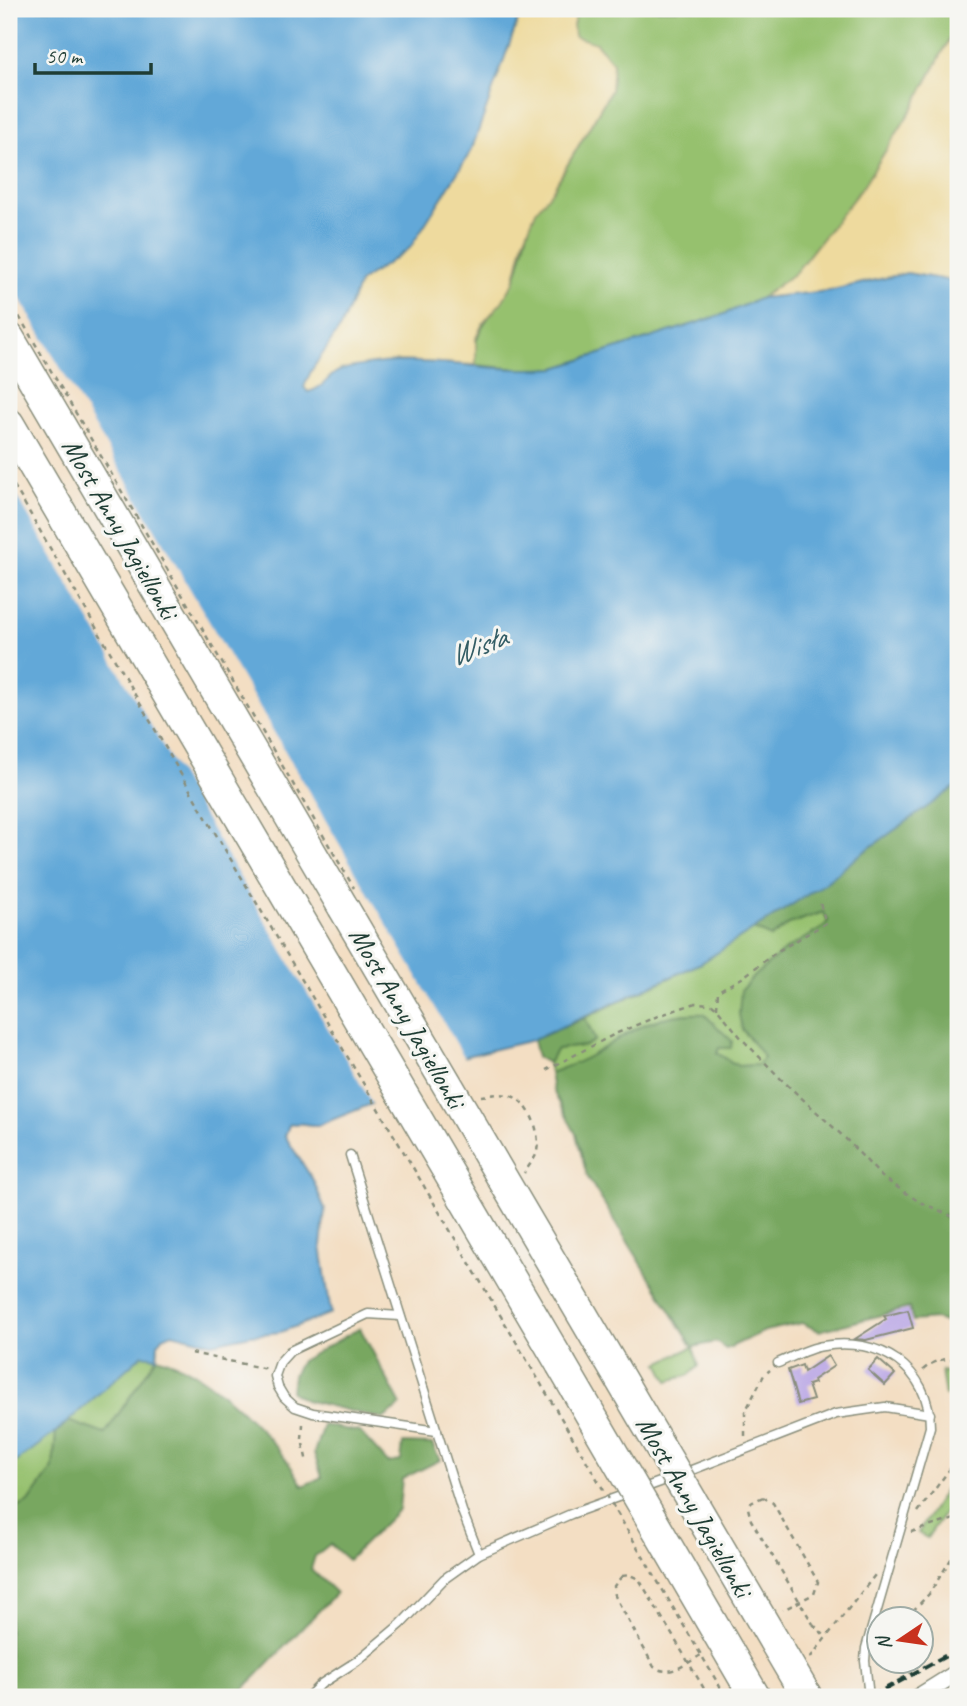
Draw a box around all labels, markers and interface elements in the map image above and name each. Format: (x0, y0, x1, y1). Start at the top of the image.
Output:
scale bar (35, 32, 150, 76)
text: 50 m (46, 43, 84, 69)
street label: Most Anny Jagiellonki (55, 431, 188, 628)
water label: Wisła (444, 617, 515, 674)
street label: Most Anny Jagiellonki (342, 920, 475, 1117)
street label: Most Anny Jagiellonki (629, 1409, 762, 1606)
north arrow (866, 1604, 936, 1674)
text: N (871, 1632, 897, 1652)

